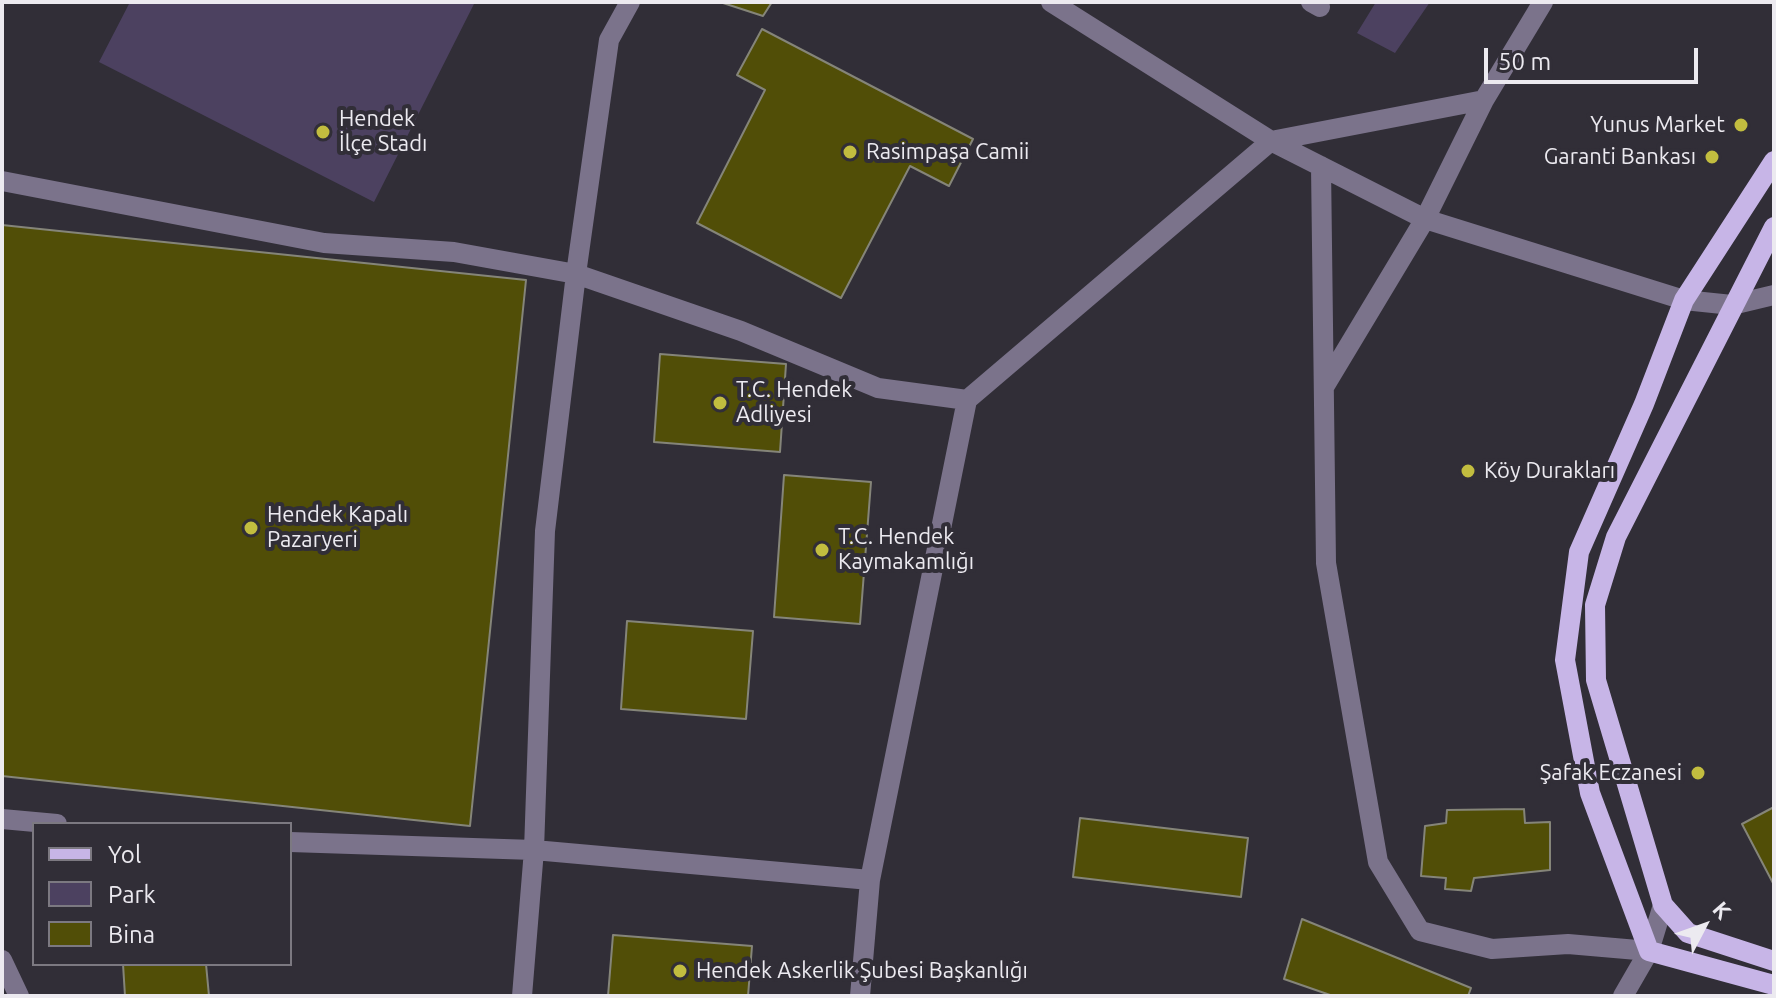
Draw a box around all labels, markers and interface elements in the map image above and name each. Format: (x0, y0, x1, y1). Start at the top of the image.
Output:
scale bar (1488, 32, 1702, 82)
text: 50 m (1498, 48, 1551, 75)
place label: Hendek İlçe Stadı (339, 106, 427, 158)
place label: Yunus Market (1590, 112, 1725, 138)
marker: Yunus Market (1732, 116, 1750, 134)
marker: Hendek İlçe Stadı (314, 123, 332, 141)
place label: Rasimpaşa Camii (866, 139, 1029, 165)
marker: Rasimpaşa Camii (841, 143, 859, 161)
place label: Garanti Bankası (1544, 144, 1696, 170)
marker: Garanti Bankası (1703, 148, 1721, 166)
place label: T.C. Hendek Adliyesi (736, 377, 852, 428)
marker: T.C. Hendek Adliyesi (711, 394, 729, 412)
place label: Köy Durakları (1484, 458, 1615, 484)
marker: Köy Durakları (1459, 462, 1477, 480)
place label: Hendek Kapalı Pazaryeri (267, 502, 408, 554)
marker: Hendek Kapalı Pazaryeri (242, 519, 260, 537)
place label: T.C. Hendek Kaymakamlığı (838, 524, 974, 576)
marker: T.C. Hendek Kaymakamlığı (813, 541, 831, 559)
place label: Şafak Eczanesi (1540, 760, 1682, 786)
marker: Şafak Eczanesi (1689, 764, 1707, 782)
legend (32, 822, 292, 966)
text: Yol (108, 841, 141, 868)
text: Park (108, 881, 156, 908)
north arrow (1664, 886, 1744, 966)
text: K (1708, 896, 1737, 924)
text: Bina (108, 921, 155, 948)
place label: Hendek Askerlik Şubesi Başkanlığı (696, 958, 1028, 984)
marker: Hendek Askerlik Şubesi Başkanlığı (671, 962, 689, 980)

